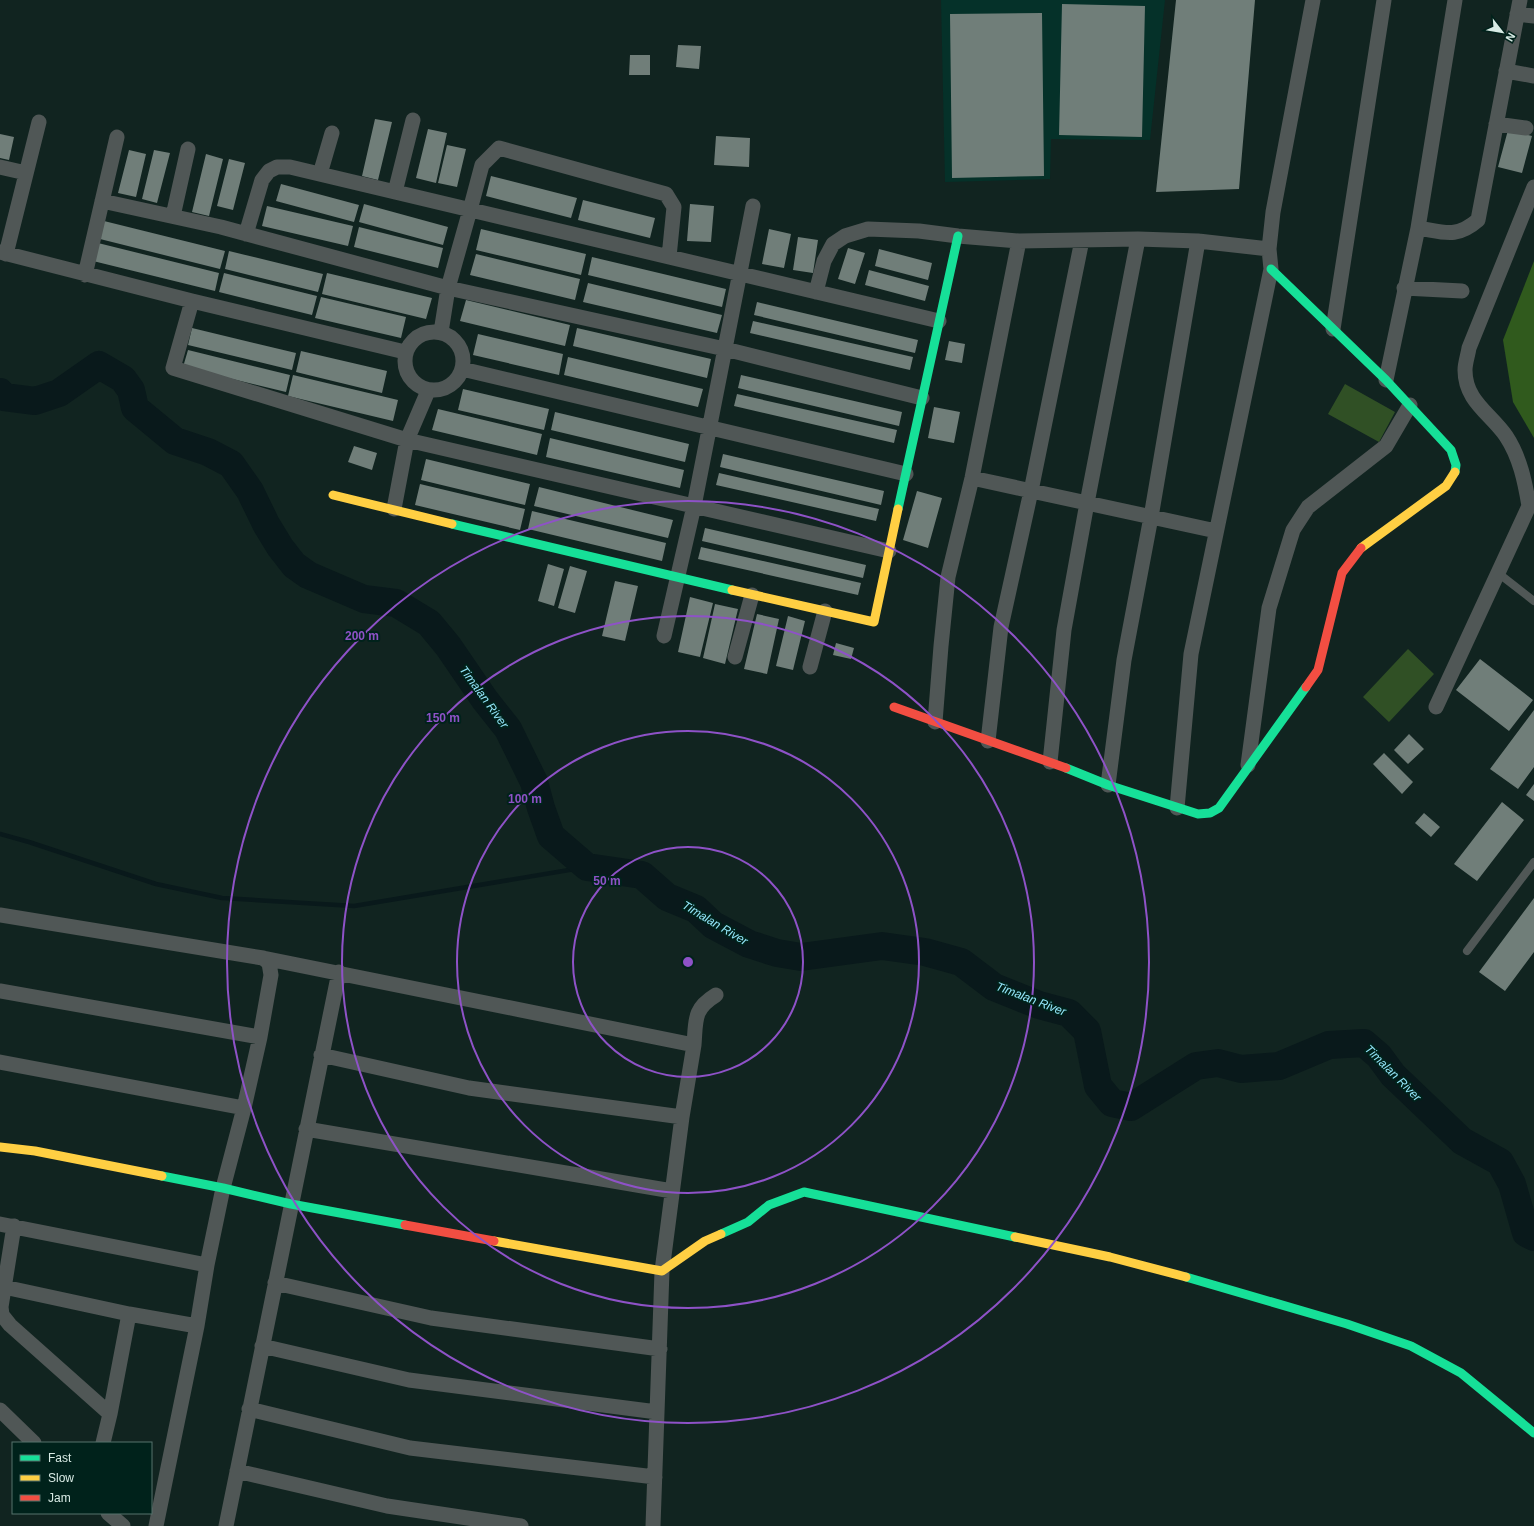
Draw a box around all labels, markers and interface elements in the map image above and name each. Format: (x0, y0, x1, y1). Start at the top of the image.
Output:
north arrow (1482, 12, 1522, 52)
text: N (1503, 31, 1518, 44)
text: 200 m (345, 629, 379, 643)
water label: Timalan River (457, 663, 512, 732)
text: 150 m (426, 711, 460, 725)
text: 100 m (508, 792, 542, 806)
text: 50 m (593, 874, 621, 888)
water label: Timalan River (680, 898, 751, 949)
centre of rings (681, 955, 695, 969)
water label: Timalan River (994, 979, 1069, 1019)
water label: Timalan River (1362, 1042, 1425, 1105)
legend (12, 1442, 152, 1514)
text: Fast (48, 1451, 72, 1465)
text: Slow (48, 1471, 74, 1485)
text: Jam (48, 1491, 71, 1505)

